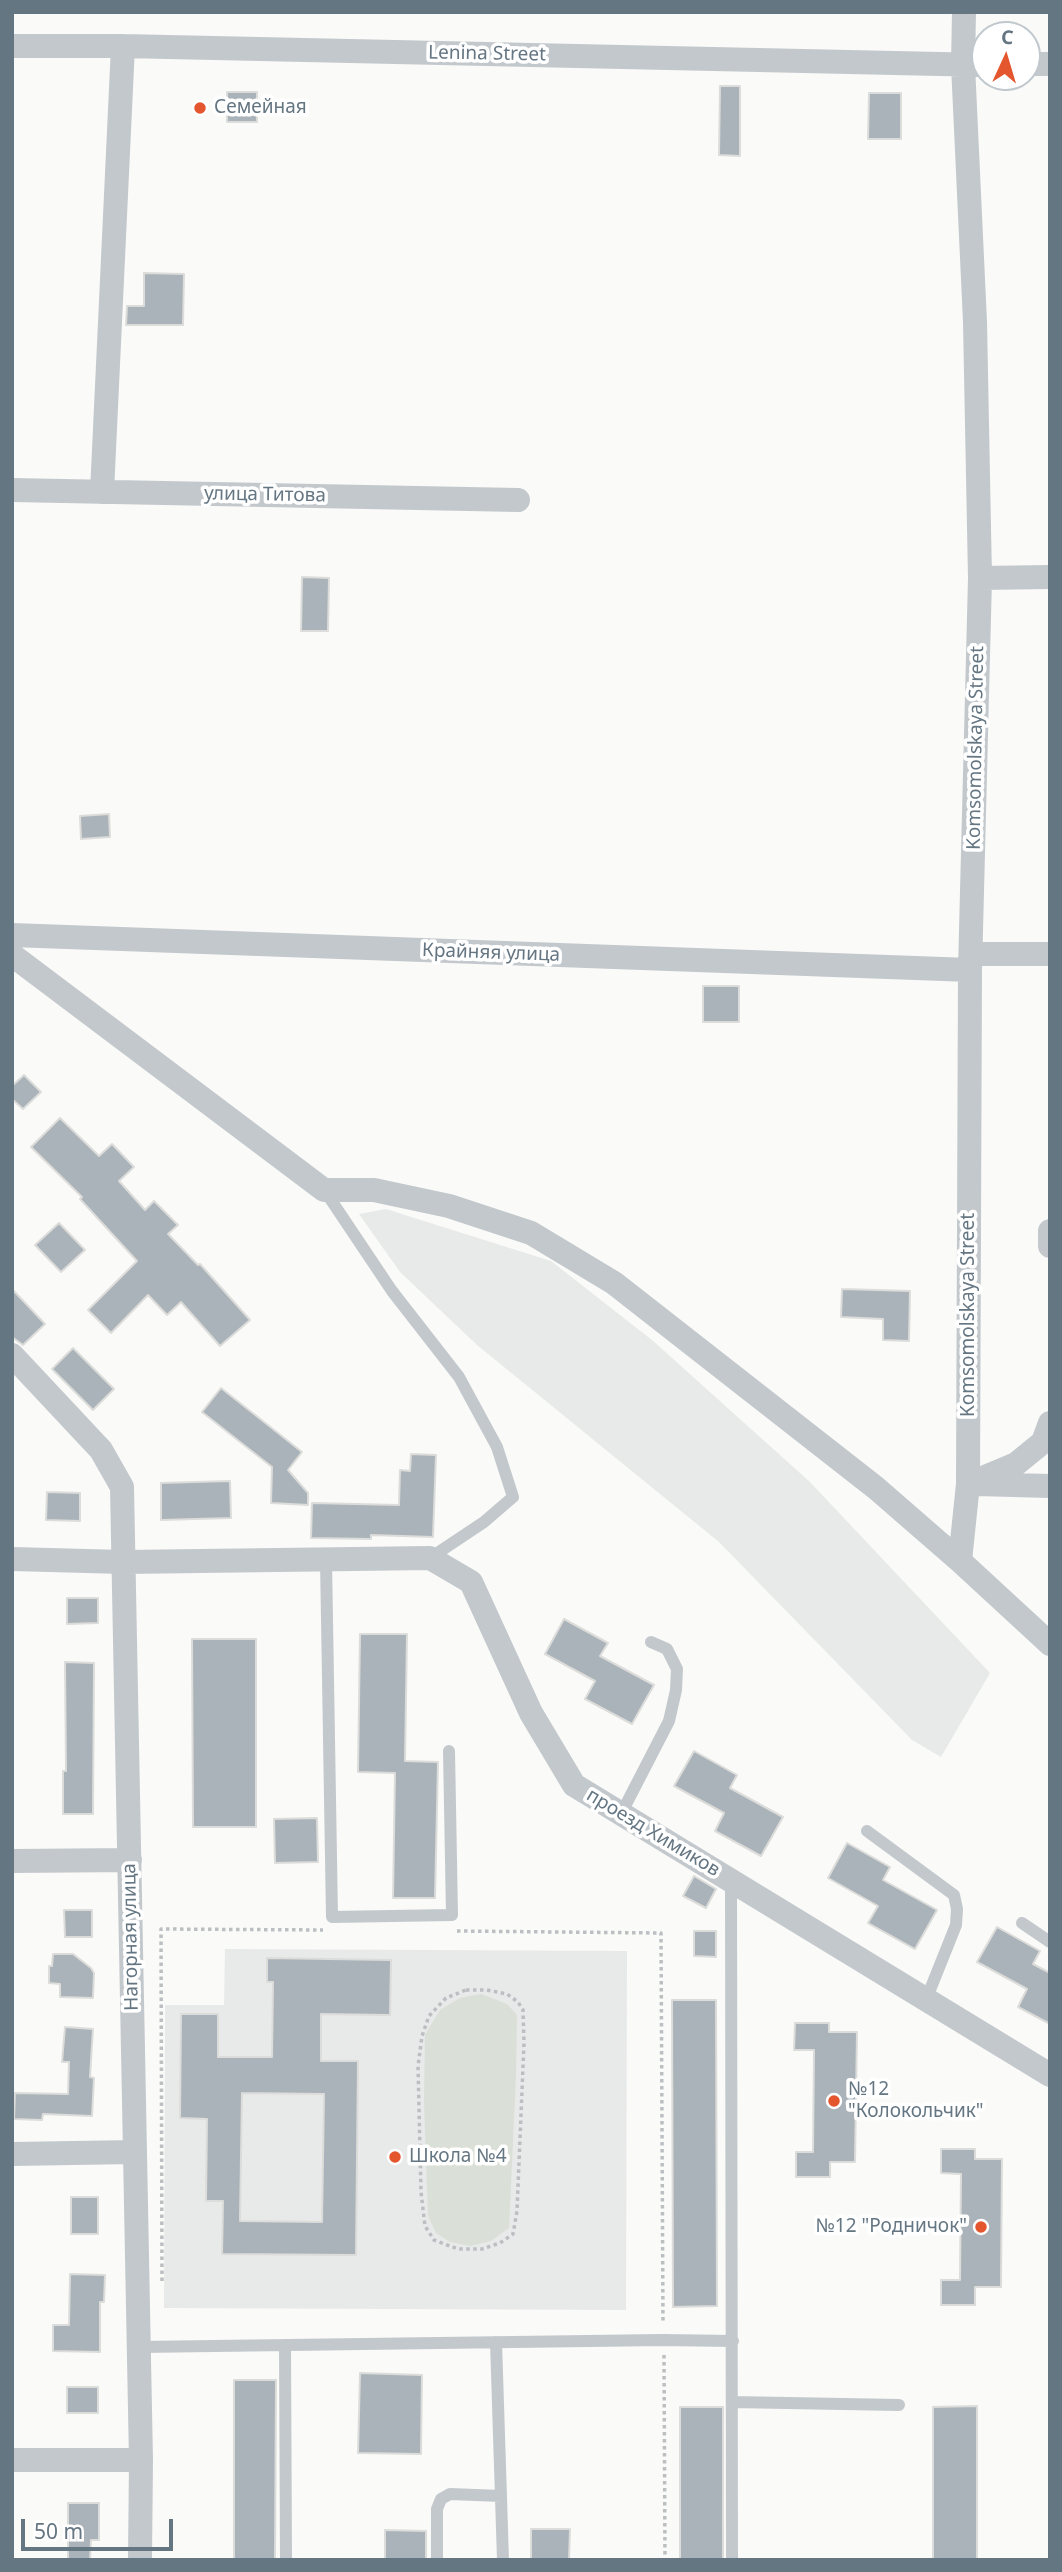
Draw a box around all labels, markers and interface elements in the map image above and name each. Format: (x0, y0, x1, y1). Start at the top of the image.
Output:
north arrow (971, 21, 1041, 91)
text: С (1000, 24, 1014, 50)
street label: Lenina Street (428, 42, 546, 66)
place label: Семейная (214, 97, 307, 119)
marker: Семейная (192, 100, 208, 116)
street label: улица Титова (204, 483, 326, 507)
street label: Komsomolskaya Street (963, 646, 989, 850)
street label: Крайняя улица (422, 939, 560, 967)
street label: Komsomolskaya Street (958, 1213, 980, 1417)
street label: проезд Химиков (582, 1784, 724, 1882)
street label: Нагорная улица (118, 1863, 144, 2011)
place label: №12 "Колокольчик" (848, 2079, 984, 2123)
marker: №12 "Колокольчик" (826, 2093, 842, 2109)
place label: Школа №4 (409, 2146, 507, 2168)
marker: Школа №4 (387, 2149, 403, 2165)
place label: №12 "Родничок" (815, 2216, 967, 2238)
marker: №12 "Родничок" (973, 2219, 989, 2235)
scale bar (24, 2506, 177, 2550)
text: 50 m (34, 2517, 83, 2545)

